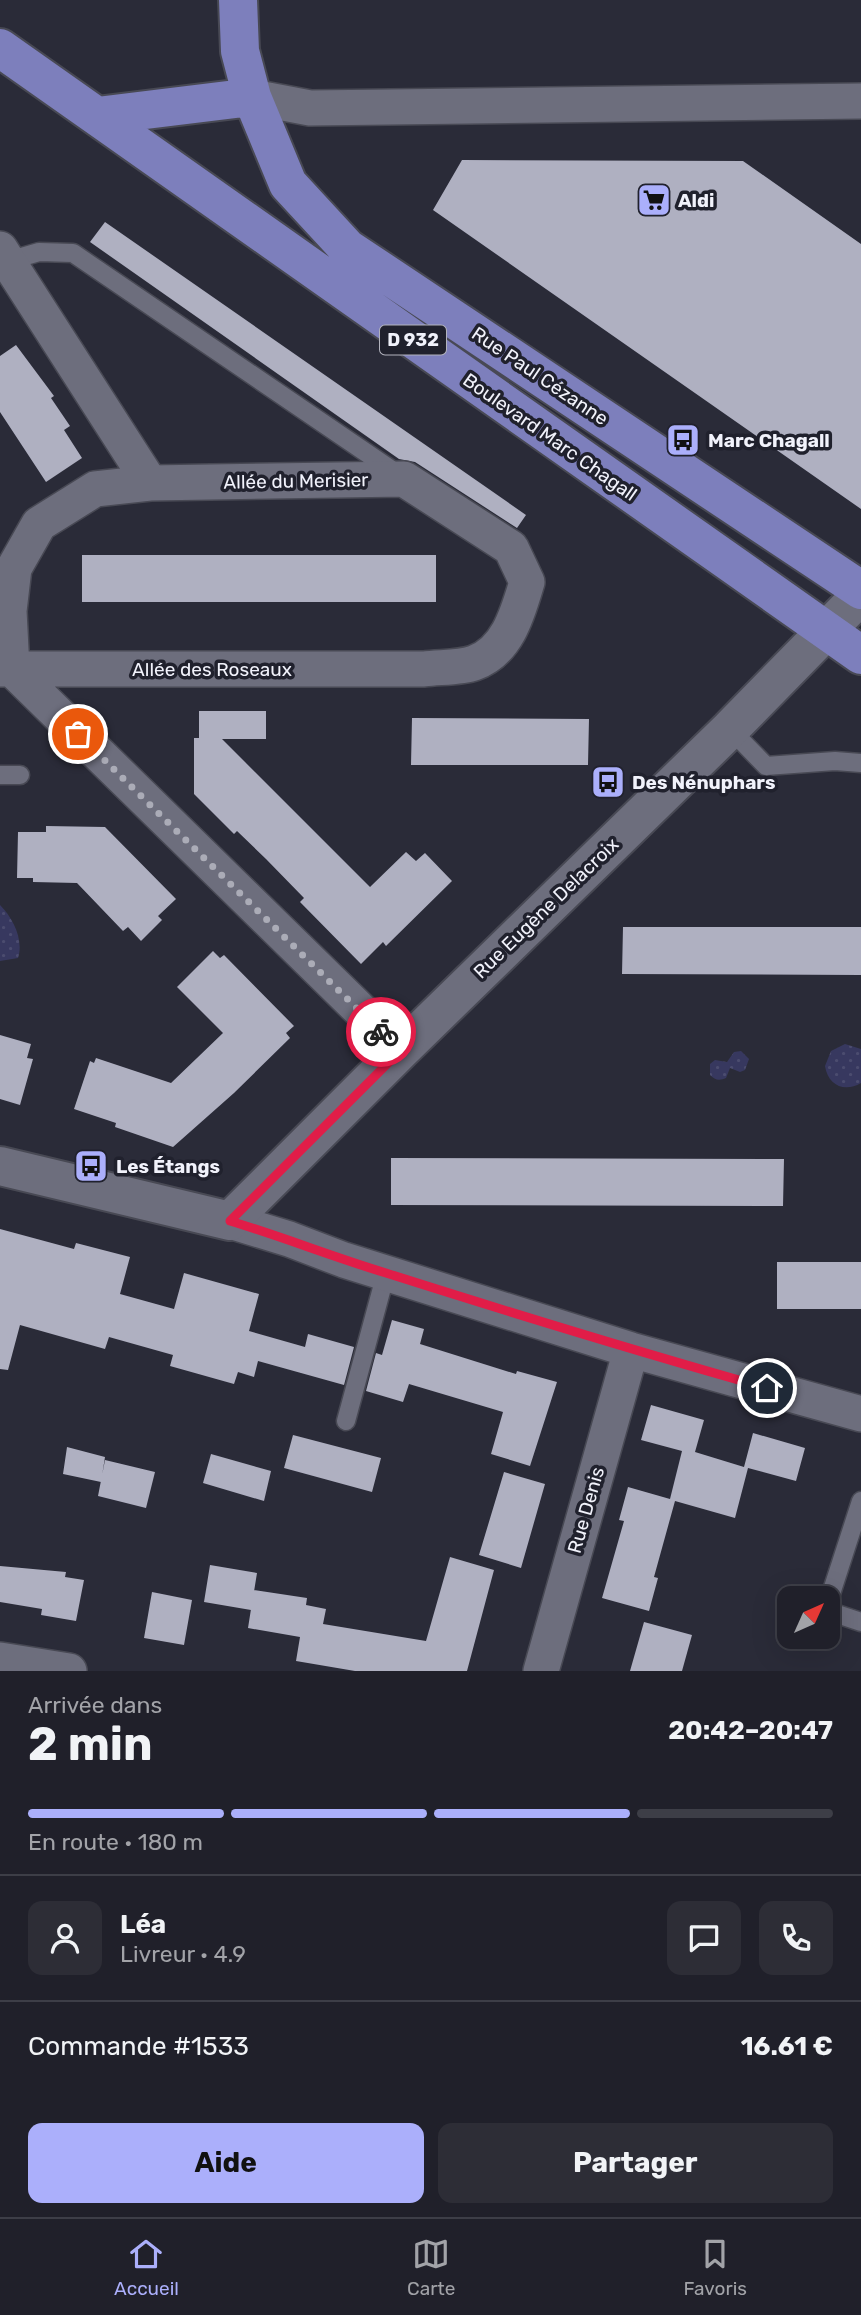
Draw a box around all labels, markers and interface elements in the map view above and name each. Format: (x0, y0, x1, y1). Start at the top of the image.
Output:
supermarket icon: Aldi (635, 181, 673, 219)
place label: Aldi (678, 189, 714, 212)
street label: Rue Paul Cézanne (467, 322, 613, 430)
road number: D 932 (380, 326, 446, 354)
street label: Boulevard Marc Chagall (459, 368, 641, 506)
bus stop icon: Marc Chagall (664, 421, 702, 459)
place label: Marc Chagall (708, 429, 830, 452)
street label: Allée du Merisier (223, 468, 369, 494)
street label: Allée des Roseaux (132, 658, 292, 681)
pin (48, 704, 108, 764)
icon: bag (59, 715, 97, 753)
bus stop icon: Des Nénuphars (589, 763, 627, 801)
place label: Des Nénuphars (632, 771, 775, 794)
street label: Rue Eugène Delacroix (469, 833, 623, 983)
courier (346, 997, 416, 1067)
icon: bike (362, 1013, 400, 1051)
bus stop icon: Les Étangs (72, 1147, 110, 1185)
place label: Les Étangs (116, 1155, 220, 1178)
pin (737, 1358, 797, 1418)
icon: home (748, 1369, 786, 1407)
street label: Rue Denis (563, 1464, 609, 1556)
north arrow (777, 1586, 840, 1648)
map controls (777, 1586, 840, 1649)
text: Arrivée dans (28, 1691, 162, 1719)
text: 20:42–20:47 (668, 1715, 833, 1746)
text: 2 min (28, 1717, 153, 1772)
text: En route · 180 m (28, 1828, 203, 1856)
button: person (28, 1901, 102, 1975)
button: chat (667, 1901, 741, 1975)
button: phone (759, 1901, 833, 1975)
text: Léa (120, 1909, 166, 1940)
text: Livreur · 4.9 (120, 1940, 246, 1968)
text: Commande #1533 (28, 2031, 249, 2062)
text: 16.61 € (741, 2031, 833, 2062)
button: Aide (28, 2123, 424, 2203)
button: Partager (438, 2123, 833, 2203)
tab: Accueil (114, 2235, 179, 2300)
tab: Carte (407, 2235, 455, 2300)
tab: Favoris (684, 2235, 747, 2300)

